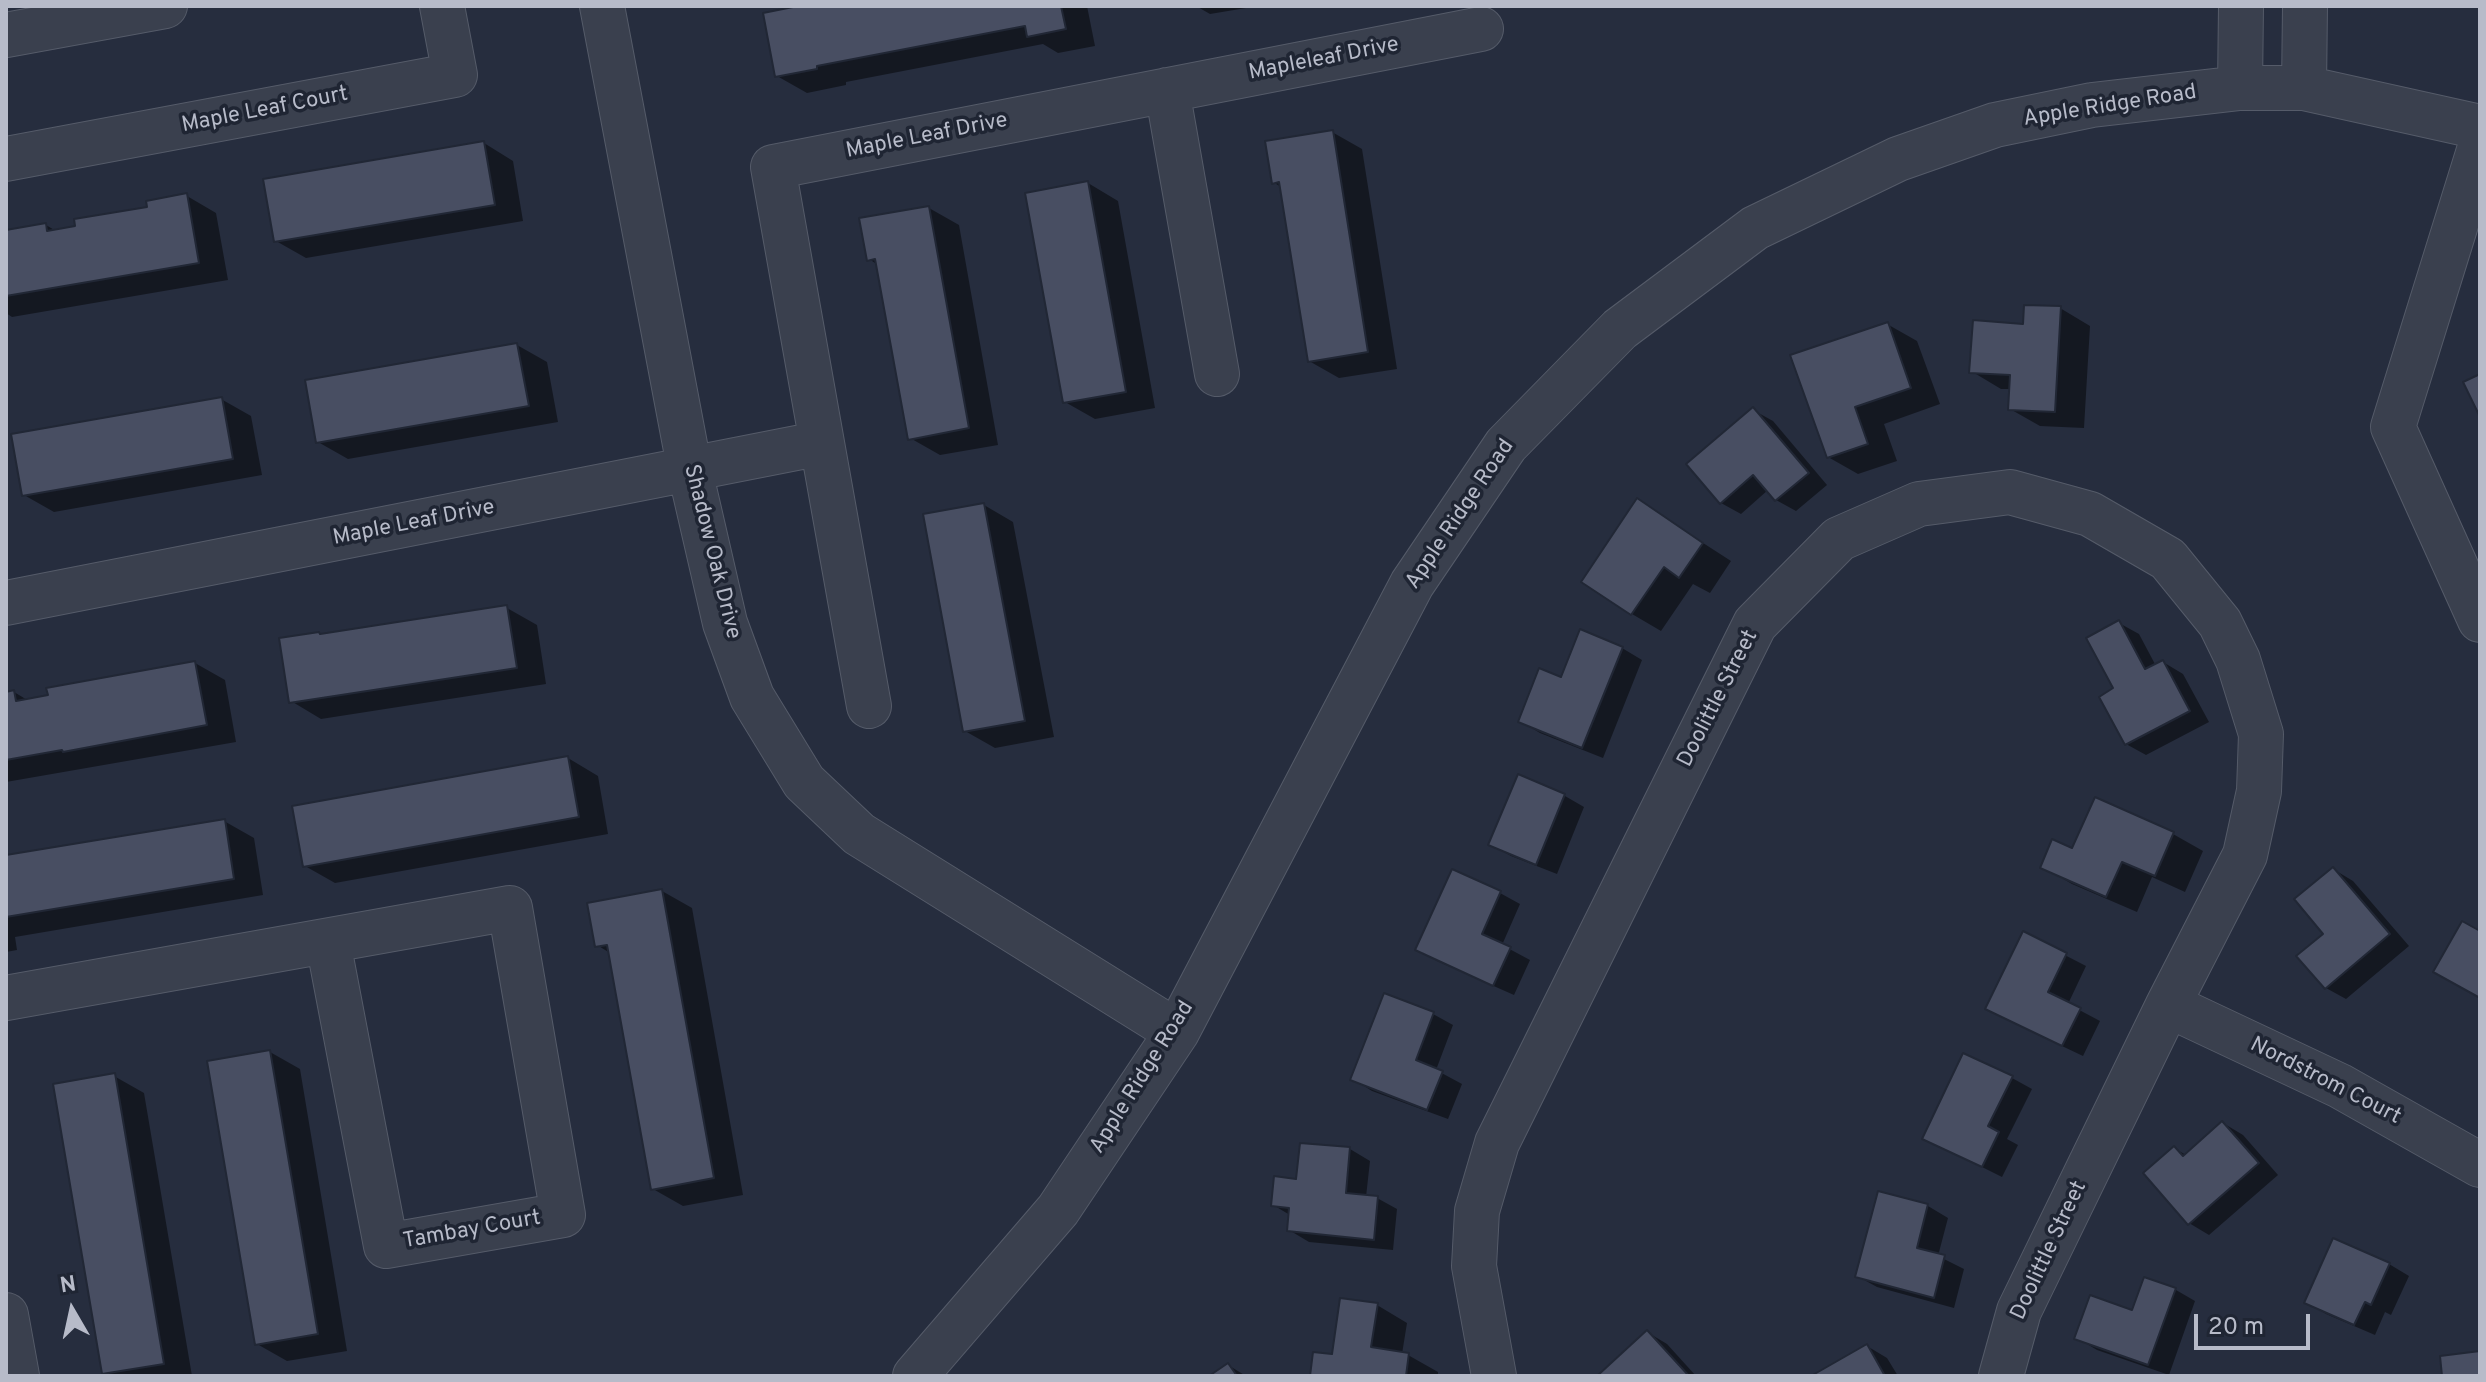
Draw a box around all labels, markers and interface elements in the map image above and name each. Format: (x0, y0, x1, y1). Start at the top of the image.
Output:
street label: Mapleleaf Drive (1247, 32, 1401, 88)
street label: Apple Ridge Road (2021, 80, 2199, 134)
street label: Maple Leaf Court (180, 82, 350, 140)
street label: Maple Leaf Drive (844, 108, 1010, 166)
street label: Apple Ridge Road (1401, 435, 1521, 595)
street label: Shadow Oak Drive (677, 462, 745, 642)
street label: Maple Leaf Drive (331, 495, 497, 553)
street label: Doolittle Street (1673, 626, 1765, 772)
street label: Apple Ridge Road (1085, 997, 1201, 1159)
street label: Nordstrom Court (2245, 1033, 2405, 1131)
street label: Doolittle Street (2006, 1177, 2094, 1325)
street label: Tambay Court (401, 1206, 543, 1256)
north arrow (32, 1270, 112, 1350)
text: N (58, 1271, 78, 1300)
scale bar (2198, 1298, 2314, 1348)
text: 20 m (2208, 1313, 2264, 1343)

